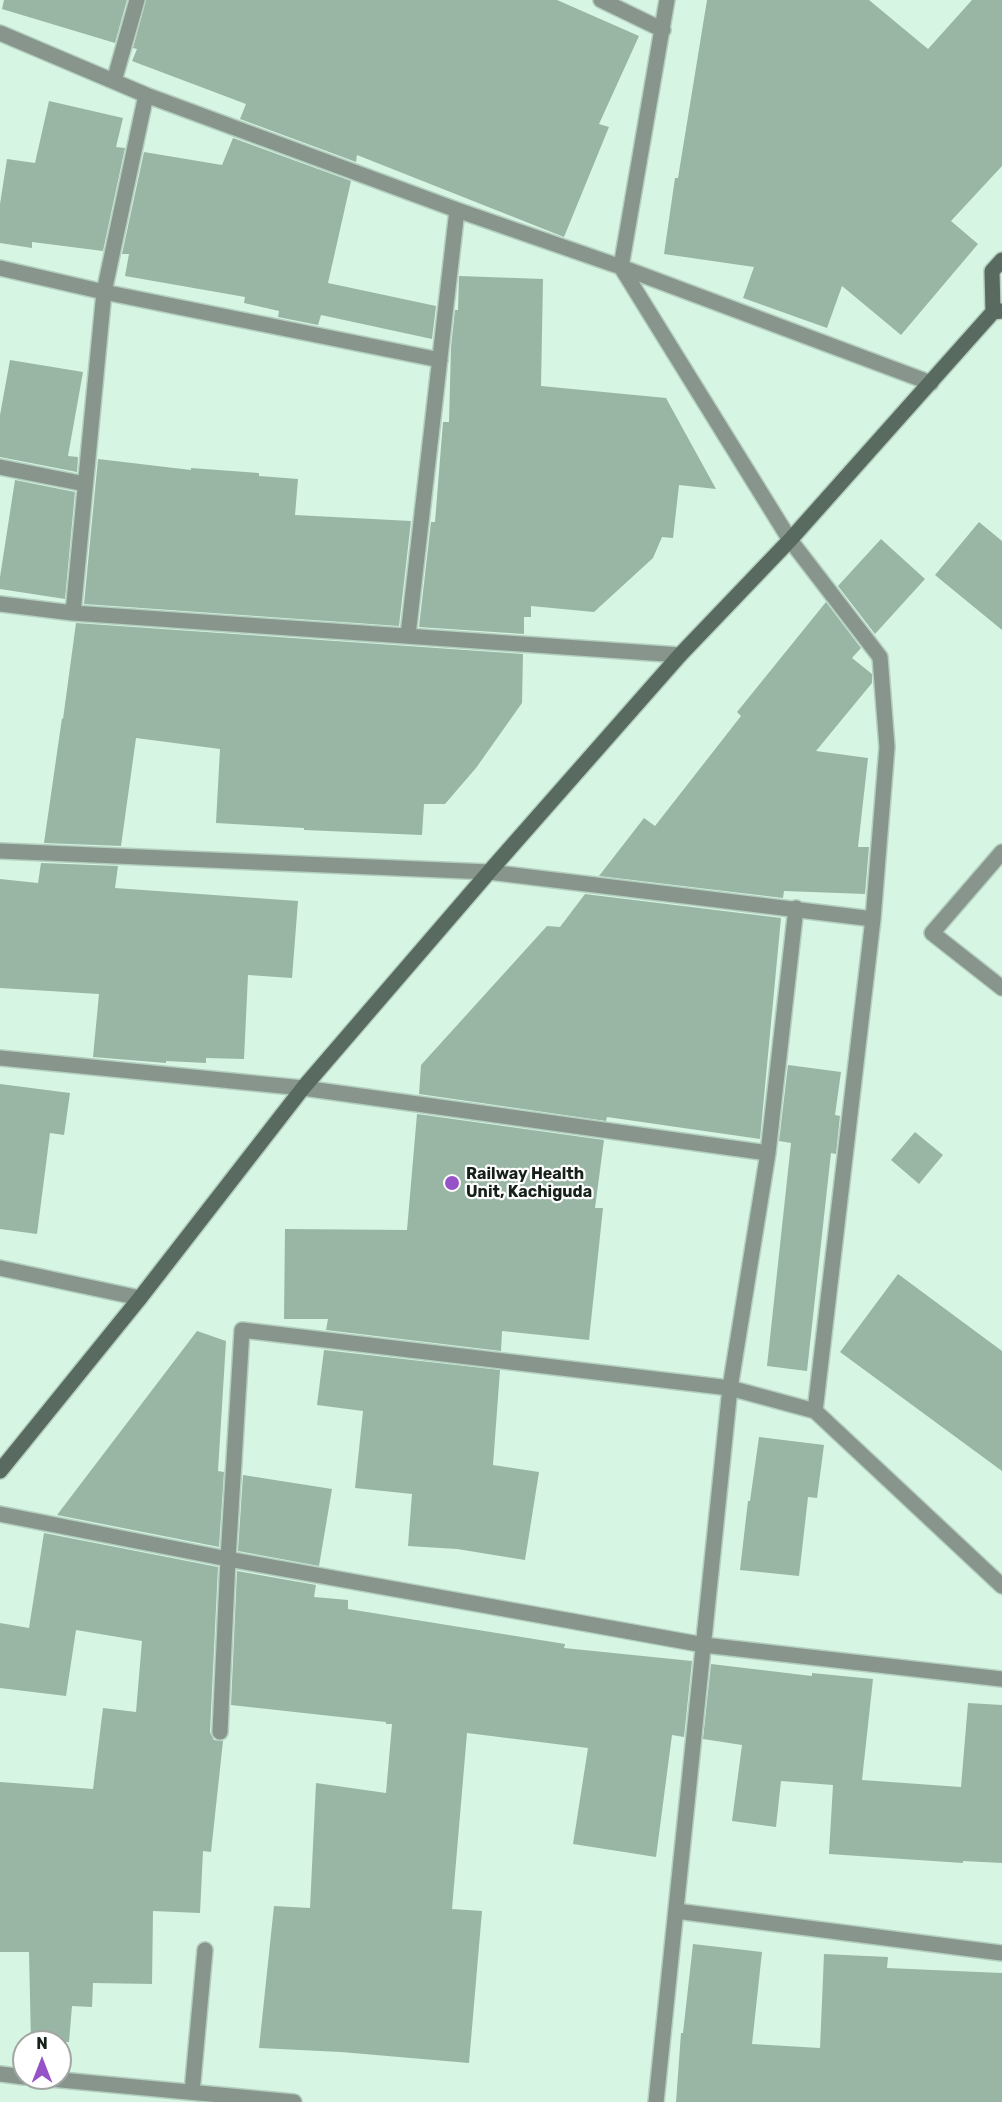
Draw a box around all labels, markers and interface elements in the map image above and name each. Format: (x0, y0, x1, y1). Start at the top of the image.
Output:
place label: Railway Health Unit, Kachiguda (466, 1164, 592, 1202)
marker: Railway Health Unit, Kachiguda (443, 1174, 461, 1192)
north arrow (12, 2030, 72, 2090)
text: N (36, 2034, 48, 2053)

